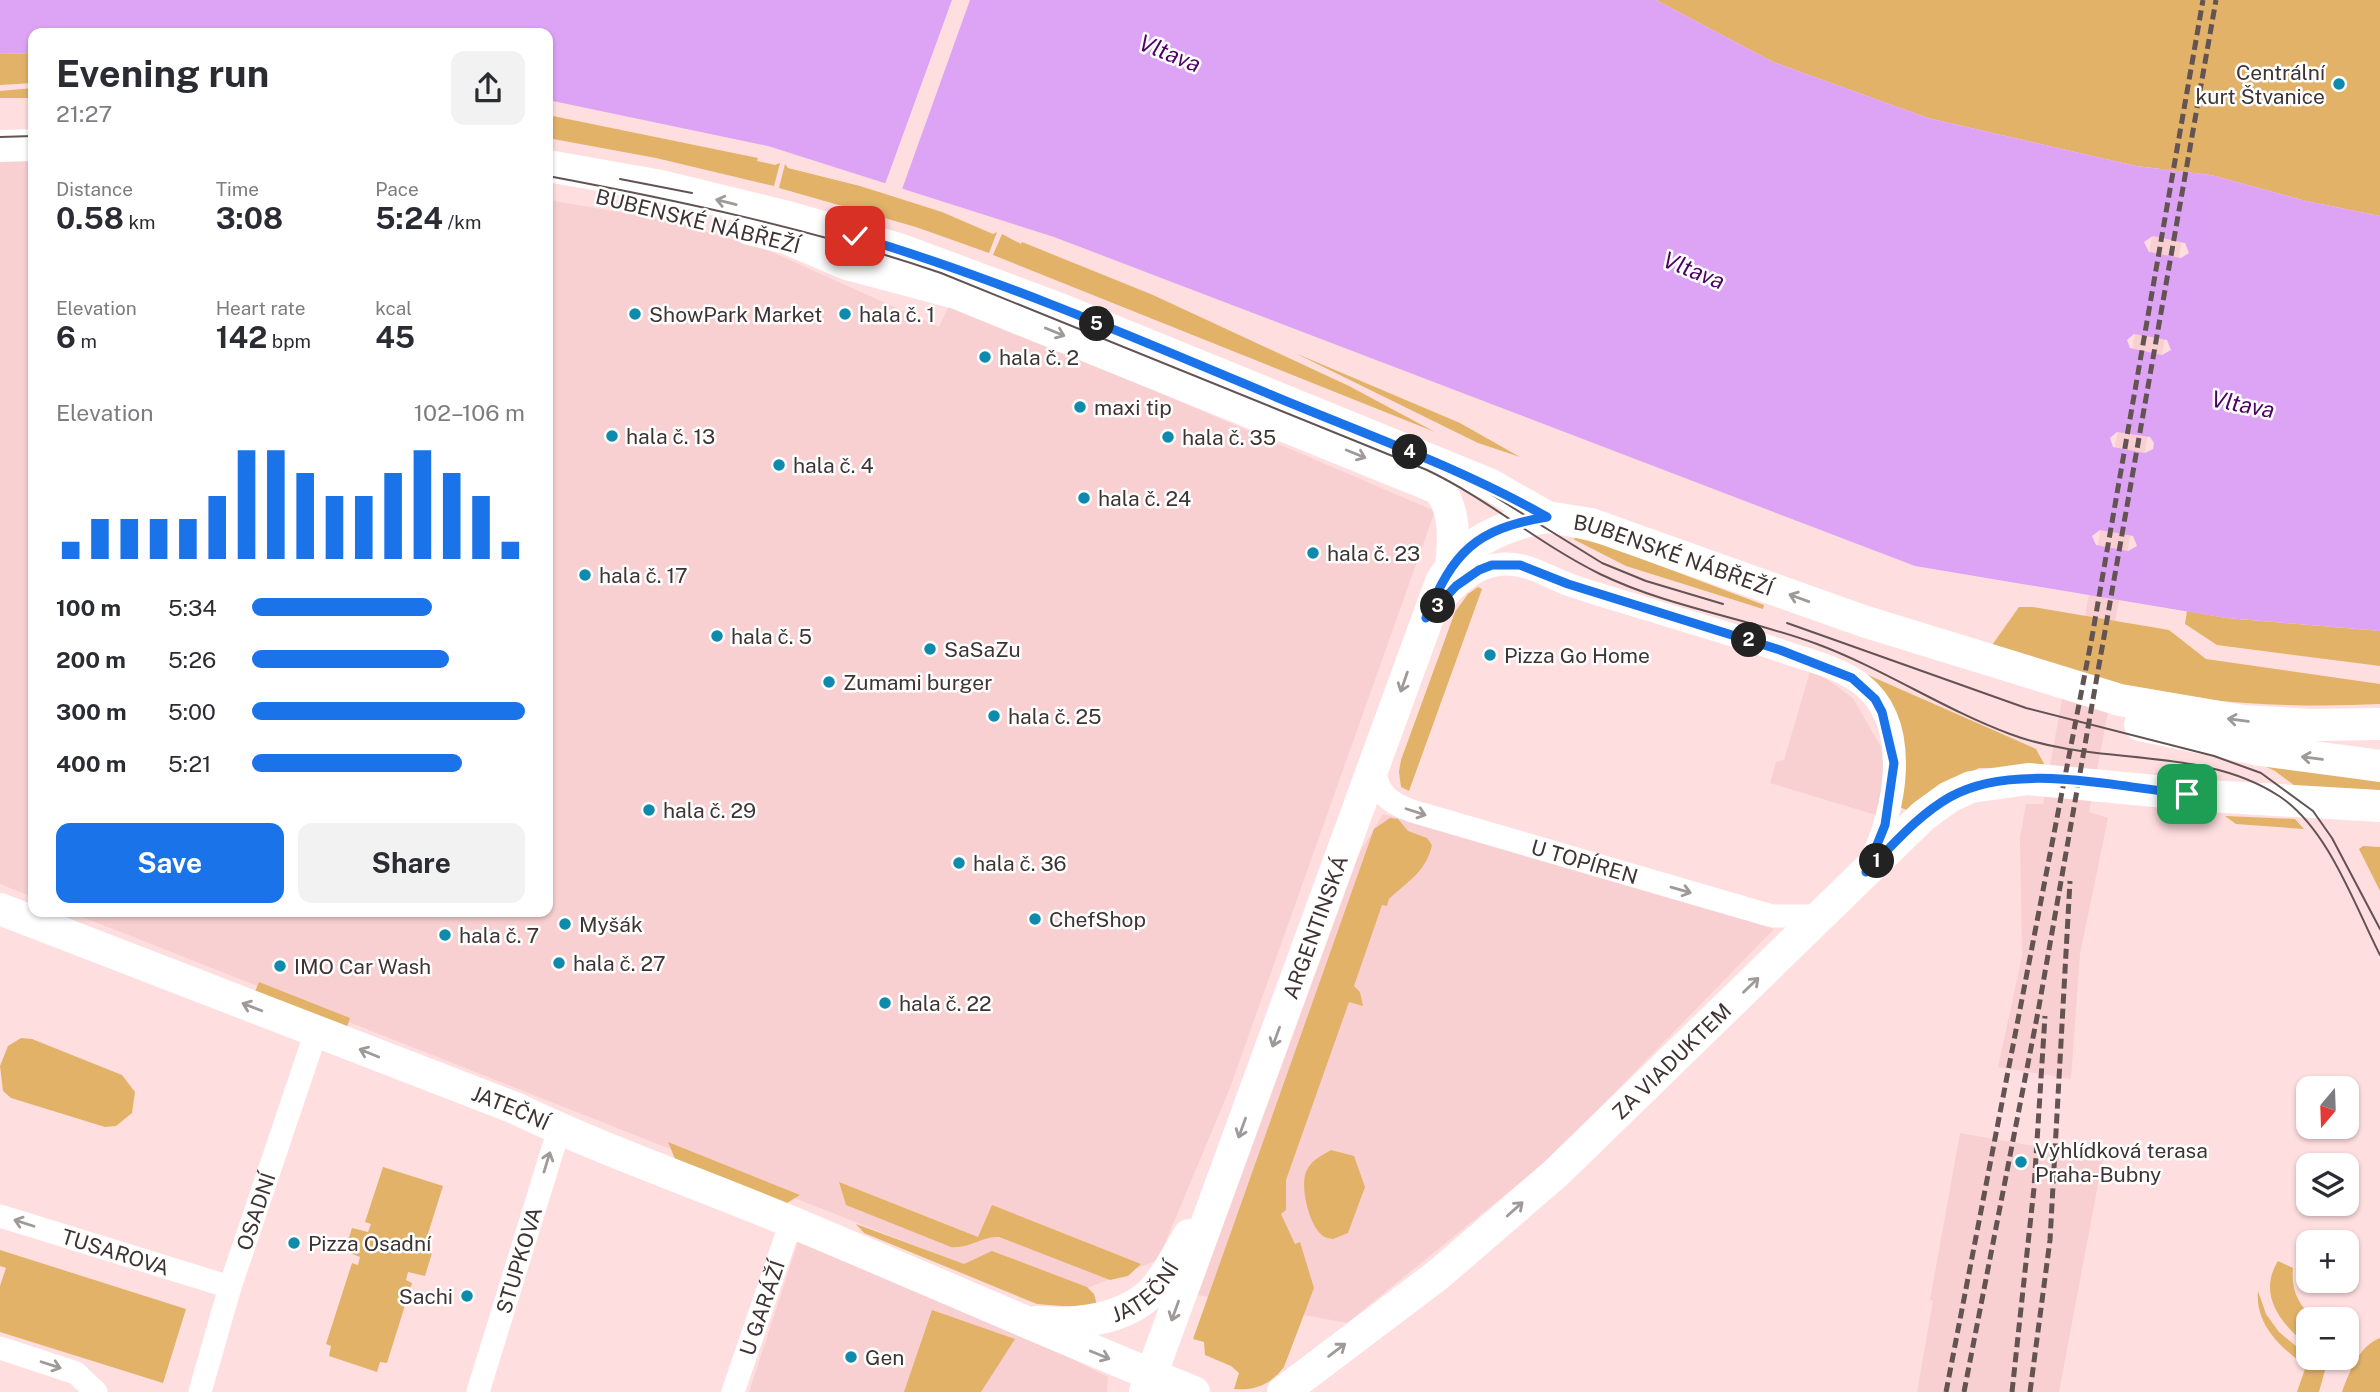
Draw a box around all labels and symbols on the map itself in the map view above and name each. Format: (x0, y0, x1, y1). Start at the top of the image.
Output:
water label: Vltava (1135, 28, 1205, 78)
place label: Centrální kurt Štvanice (2196, 60, 2326, 109)
marker: Centrální kurt Štvanice (2331, 76, 2347, 92)
street label: BUBENSKÉ NÁBŘEŽÍ (593, 183, 804, 259)
one-way arrow (715, 195, 738, 208)
pin (825, 206, 885, 266)
water label: Vltava (1659, 245, 1729, 295)
place label: ShowPark Market (649, 302, 822, 327)
place label: hala č. 1 (859, 302, 935, 327)
marker: ShowPark Market (627, 306, 643, 322)
marker: hala č. 1 (837, 306, 853, 322)
pin: 5 (1080, 306, 1114, 342)
one-way arrow (1043, 326, 1065, 339)
place label: hala č. 2 (999, 345, 1079, 370)
marker: hala č. 2 (977, 349, 993, 365)
water label: Vltava (2209, 385, 2277, 423)
place label: maxi tip (1094, 395, 1172, 420)
marker: maxi tip (1072, 399, 1088, 415)
place label: hala č. 13 (626, 424, 715, 449)
place label: hala č. 35 (1182, 425, 1276, 450)
marker: hala č. 13 (604, 428, 620, 444)
marker: hala č. 35 (1160, 429, 1176, 445)
pin: 4 (1392, 434, 1428, 470)
one-way arrow (1345, 449, 1366, 462)
place label: hala č. 4 (793, 453, 874, 478)
marker: hala č. 4 (771, 457, 787, 473)
place label: hala č. 24 (1098, 486, 1191, 511)
marker: hala č. 24 (1076, 490, 1092, 506)
street label: BUBENSKÉ NÁBŘEŽÍ (1572, 509, 1778, 601)
place label: hala č. 23 (1327, 541, 1420, 566)
marker: hala č. 23 (1305, 545, 1321, 561)
place label: hala č. 17 (599, 563, 688, 588)
marker: hala č. 17 (577, 567, 593, 583)
pin: 3 (1420, 588, 1456, 624)
one-way arrow (1789, 590, 1811, 603)
pin: 2 (1732, 622, 1766, 658)
place label: hala č. 5 (731, 624, 812, 649)
marker: hala č. 5 (709, 628, 725, 644)
place label: SaSaZu (944, 637, 1021, 662)
marker: SaSaZu (922, 641, 938, 657)
place label: Pizza Go Home (1504, 643, 1650, 668)
marker: Pizza Go Home (1482, 647, 1498, 663)
place label: Zumami burger (843, 670, 992, 695)
one-way arrow (1397, 671, 1409, 693)
marker: Zumami burger (821, 674, 837, 690)
place label: hala č. 25 (1008, 704, 1101, 729)
marker: hala č. 25 (986, 708, 1002, 724)
one-way arrow (2228, 713, 2250, 726)
one-way arrow (2301, 752, 2324, 765)
pin (2157, 764, 2217, 824)
place label: hala č. 29 (663, 798, 756, 823)
marker: hala č. 29 (641, 802, 657, 818)
one-way arrow (1404, 807, 1426, 819)
street label: U TOPÍREN (1528, 834, 1641, 889)
pin: 1 (1860, 844, 1895, 878)
place label: hala č. 36 (973, 851, 1067, 876)
street label: ARGENTINSKÁ (1277, 852, 1353, 1002)
marker: hala č. 36 (951, 855, 967, 871)
one-way arrow (1670, 884, 1692, 897)
place label: ChefShop (1049, 907, 1146, 932)
marker: ChefShop (1027, 911, 1043, 927)
place label: Myšák (579, 912, 643, 937)
marker: Myšák (557, 916, 573, 932)
place label: hala č. 7 (459, 923, 539, 948)
marker: hala č. 7 (437, 927, 453, 943)
place label: hala č. 27 (573, 951, 666, 976)
place label: IMO Car Wash (294, 954, 431, 979)
marker: hala č. 27 (551, 955, 567, 971)
marker: IMO Car Wash (272, 958, 288, 974)
one-way arrow (1742, 976, 1759, 993)
place label: hala č. 22 (899, 991, 992, 1016)
marker: hala č. 22 (877, 995, 893, 1011)
street label: ZA VIADUKTEM (1607, 998, 1736, 1124)
one-way arrow (242, 1000, 263, 1012)
one-way arrow (1269, 1026, 1281, 1048)
one-way arrow (359, 1045, 381, 1058)
north arrow (2296, 1076, 2359, 1139)
street label: JATEČNÍ (468, 1080, 555, 1135)
one-way arrow (1235, 1117, 1248, 1139)
place label: Vyhlídková terasa Praha-Bubny (2035, 1138, 2208, 1187)
one-way arrow (542, 1152, 554, 1174)
marker: Vyhlídková terasa Praha-Bubny (2013, 1154, 2029, 1170)
street label: OSADNÍ (231, 1168, 281, 1253)
one-way arrow (1506, 1201, 1524, 1217)
street label: STUPKOVA (490, 1204, 547, 1317)
one-way arrow (14, 1216, 36, 1229)
street label: TUSAROVA (59, 1223, 173, 1280)
place label: Pizza Osadní (308, 1231, 432, 1256)
marker: Pizza Osadní (286, 1235, 302, 1251)
street label: U GARÁŽÍ (734, 1256, 790, 1359)
street label: JATEČNÍ (1108, 1256, 1184, 1327)
place label: Sachi (399, 1284, 453, 1309)
marker: Sachi (459, 1288, 475, 1304)
one-way arrow (1168, 1300, 1181, 1322)
one-way arrow (1327, 1343, 1346, 1357)
place label: Gen (865, 1345, 904, 1370)
marker: Gen (843, 1349, 859, 1365)
one-way arrow (1089, 1349, 1111, 1362)
one-way arrow (40, 1359, 62, 1372)

